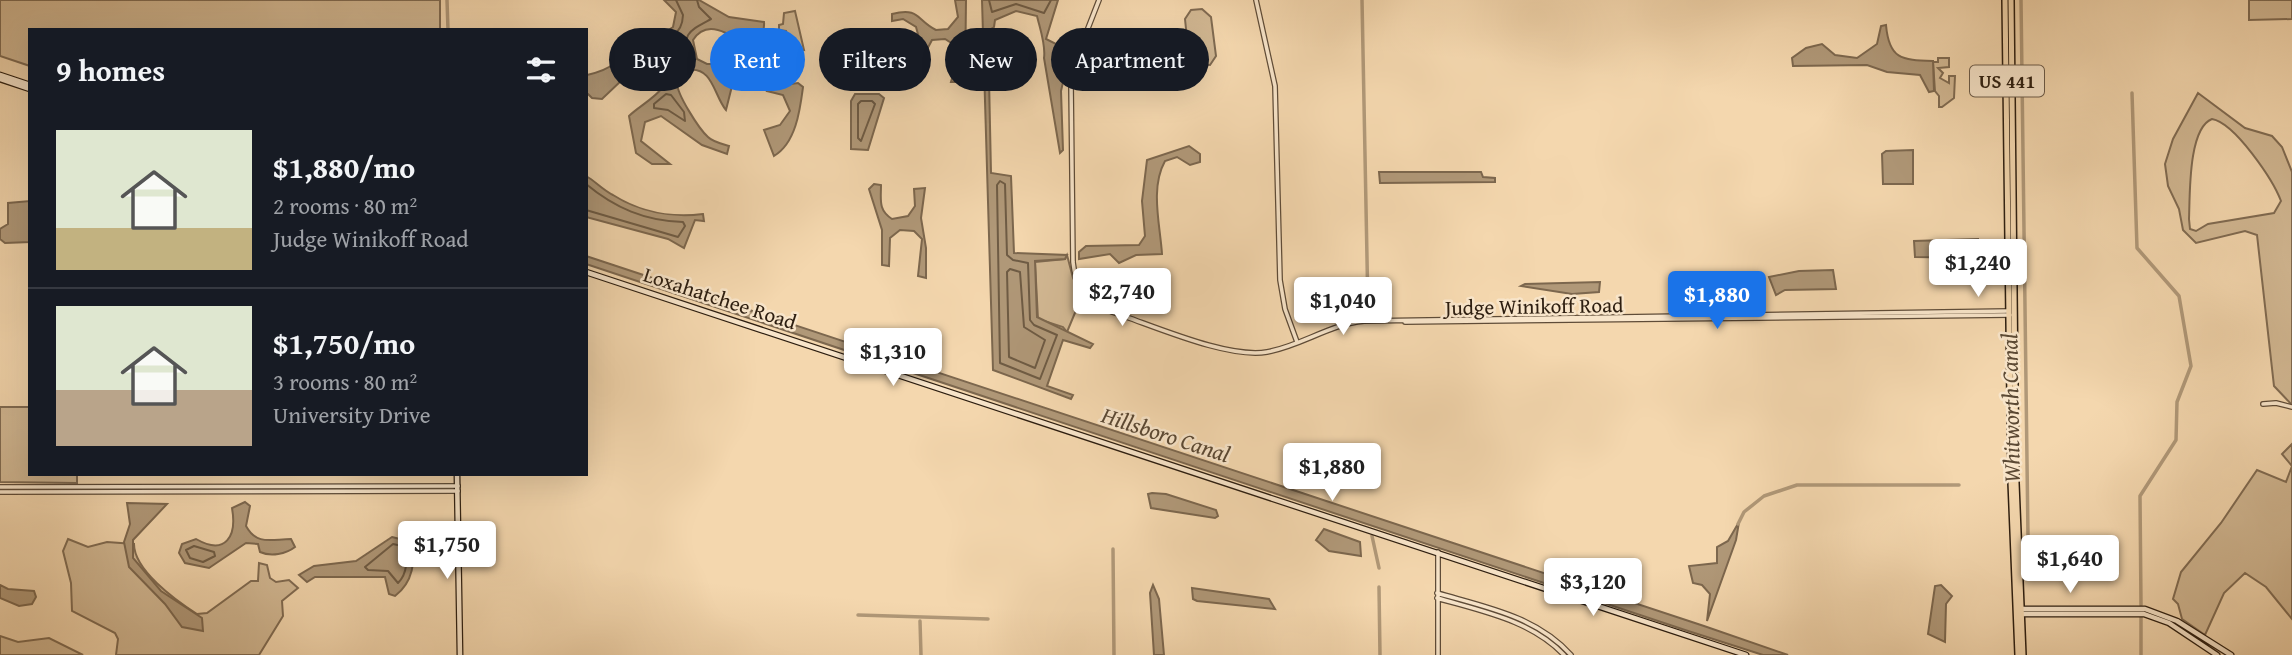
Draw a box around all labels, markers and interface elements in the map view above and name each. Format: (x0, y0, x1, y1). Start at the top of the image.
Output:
chip: Buy (609, 28, 696, 91)
chip: Rent (710, 28, 805, 91)
chip: Filters (819, 28, 931, 91)
chip: New (945, 28, 1037, 91)
chip: Apartment (1051, 28, 1209, 91)
text: 9 homes (56, 48, 165, 92)
icon: filters (522, 51, 560, 89)
road number: US 441 (1970, 66, 2044, 96)
text: $1,880/mo (273, 145, 415, 189)
icon: home (112, 158, 196, 242)
text: 2 rooms · 80 m² (273, 189, 417, 222)
text: Judge Winikoff Road (273, 222, 469, 255)
pin: $1,240 (1921, 240, 2035, 299)
text: $1,240 (1945, 245, 2011, 278)
street label: Loxahatchee Road (639, 259, 801, 338)
pin: $2,740 (1065, 268, 1179, 328)
pin: $1,880 (1660, 272, 1774, 331)
text: $2,740 (1089, 274, 1155, 307)
text: $1,880 (1684, 277, 1750, 310)
pin: $1,040 (1286, 278, 1400, 337)
text: $1,040 (1310, 283, 1376, 316)
street label: Judge Winikoff Road (1441, 289, 1624, 323)
text: $1,750/mo (273, 321, 415, 365)
pin: $1,310 (836, 328, 950, 388)
water label: Whitworth Canal (1992, 333, 2028, 483)
icon: home (112, 334, 196, 418)
text: $1,310 (860, 334, 926, 367)
text: 3 rooms · 80 m² (273, 365, 417, 398)
water label: Hillsboro Canal (1097, 397, 1235, 470)
text: University Drive (273, 398, 431, 431)
pin: $1,880 (1275, 444, 1389, 503)
text: $1,880 (1299, 449, 1365, 482)
pin: $1,750 (390, 522, 504, 581)
text: $1,750 (414, 527, 480, 560)
pin: $1,640 (2013, 536, 2127, 595)
text: $1,640 (2037, 541, 2103, 574)
pin: $3,120 (1536, 558, 1650, 618)
text: $3,120 (1560, 564, 1626, 597)

